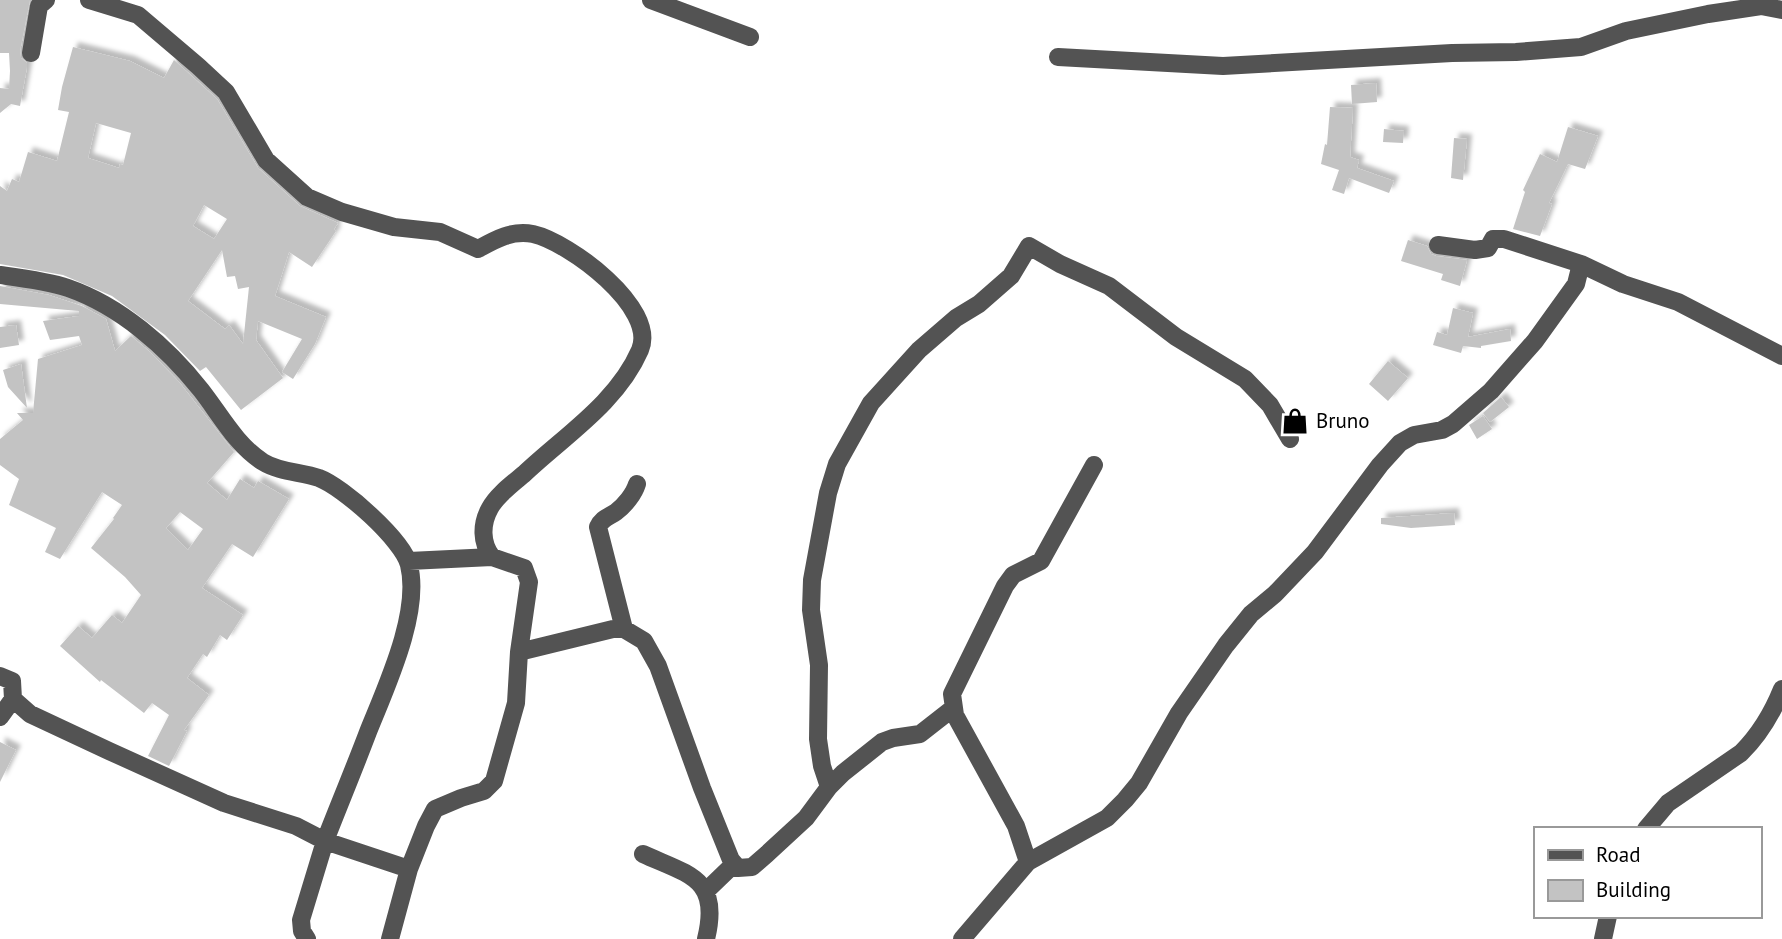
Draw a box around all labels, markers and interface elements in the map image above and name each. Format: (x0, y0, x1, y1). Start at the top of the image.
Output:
shop icon: Bruno (1280, 406, 1310, 436)
place label: Bruno (1316, 407, 1369, 434)
legend (1534, 827, 1761, 918)
text: Road (1596, 841, 1640, 868)
text: Building (1596, 876, 1671, 903)

